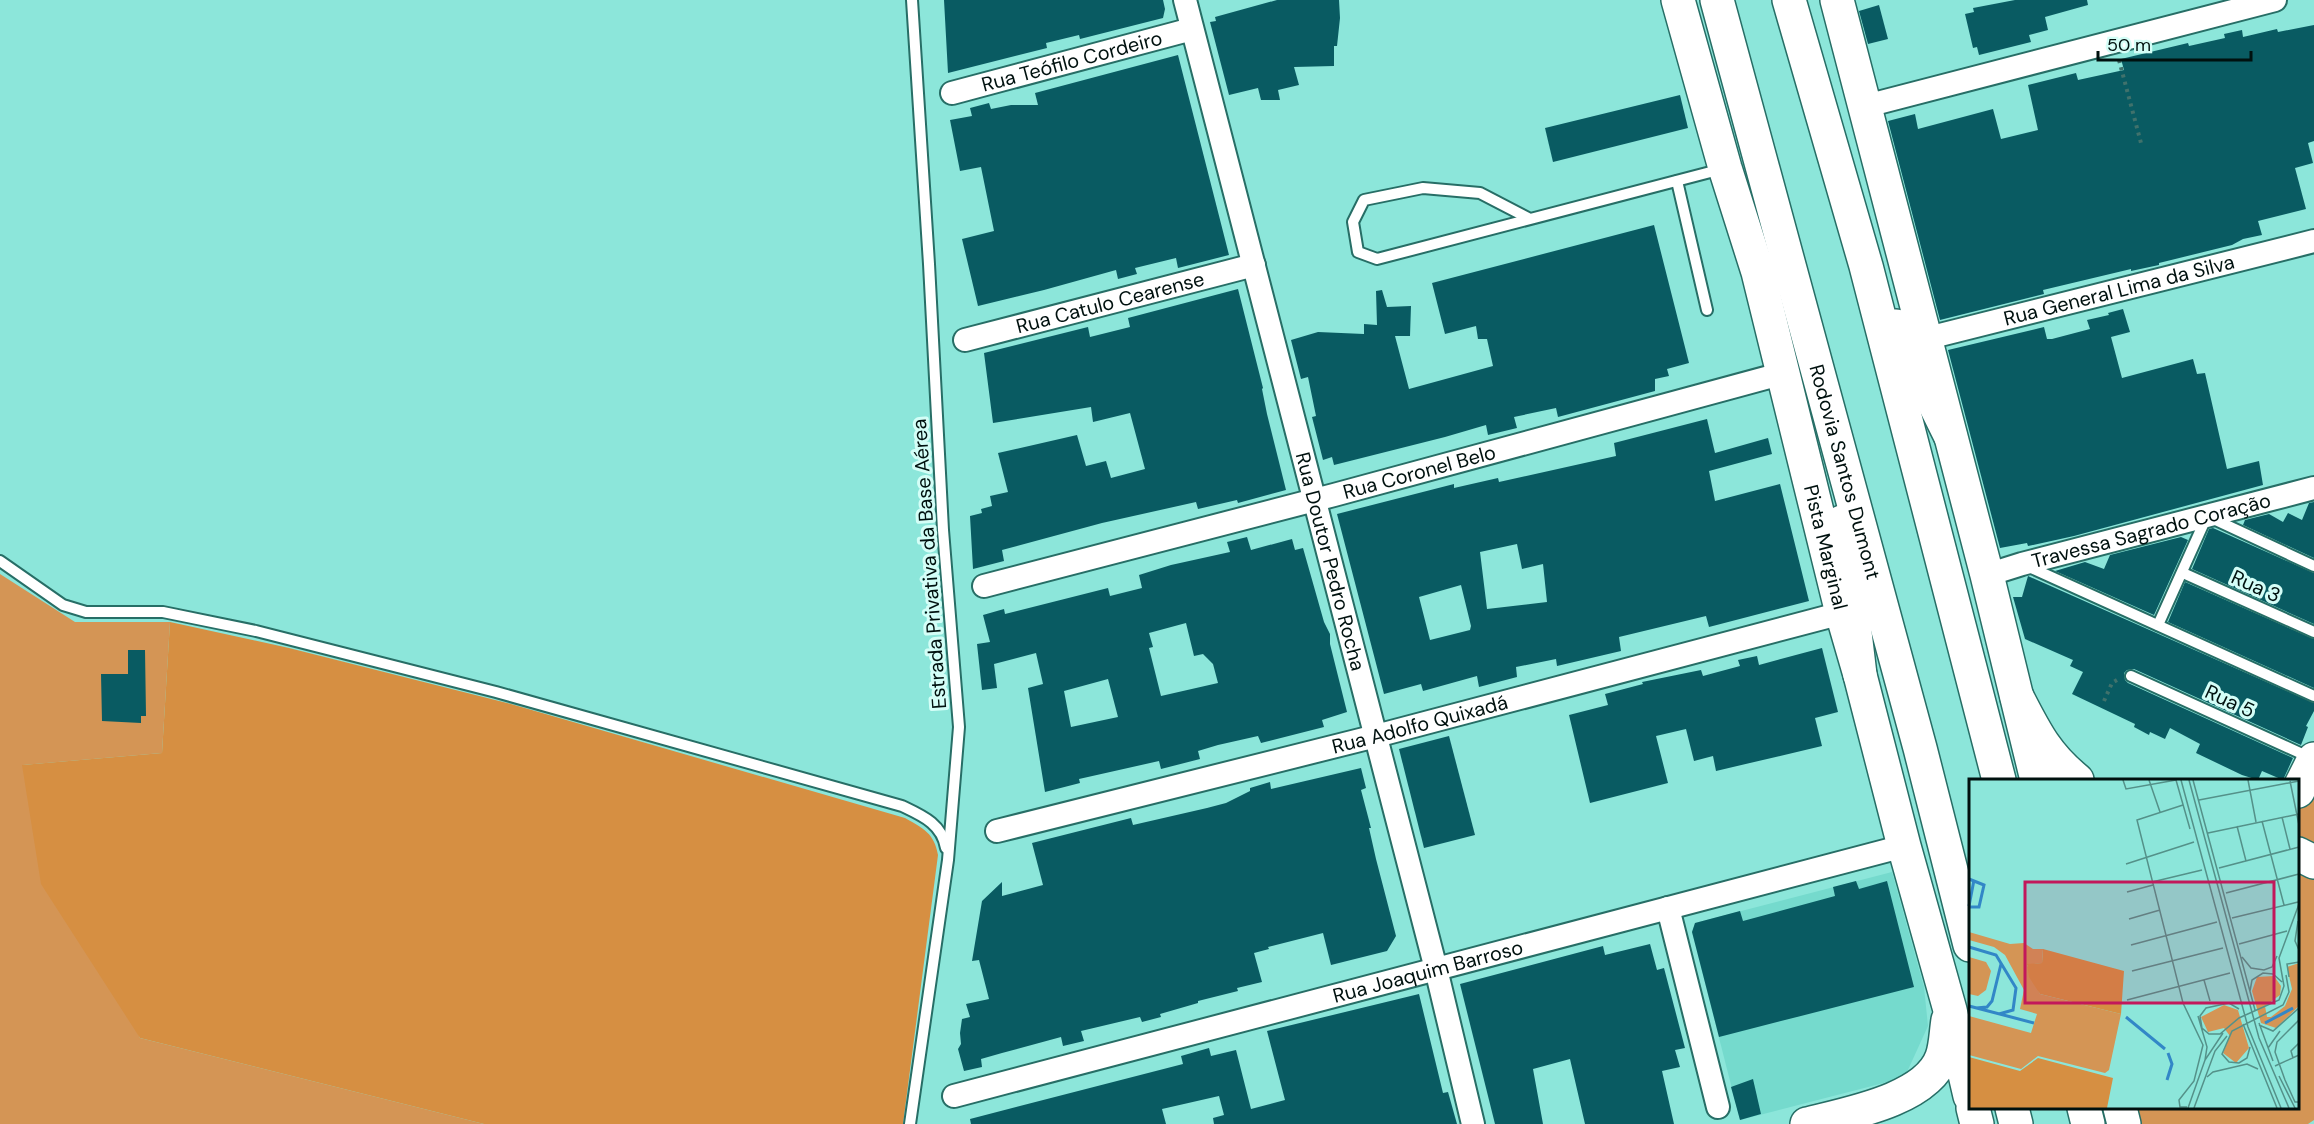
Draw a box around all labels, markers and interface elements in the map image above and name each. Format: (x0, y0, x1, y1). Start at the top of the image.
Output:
scale bar (2098, 24, 2251, 62)
street label: Rua Teófilo Cordeiro (979, 25, 1165, 98)
text: 50 m (2107, 33, 2151, 57)
street label: Rua General Lima da Silva (2001, 249, 2237, 332)
street label: Rua Catulo Cearense (1013, 265, 1207, 339)
street label: Rodovia Santos Dumont (1803, 362, 1887, 582)
street label: Estrada Privativa da Base Aérea (906, 418, 952, 710)
street label: Rua Coronel Belo (1340, 439, 1499, 505)
street label: Rua Doutor Pedro Rocha (1290, 449, 1371, 674)
street label: Pista Marginal (1798, 482, 1854, 612)
street label: Travessa Sagrado Coração (2029, 487, 2273, 574)
street label: Rua 3 (2227, 564, 2285, 608)
street label: Rua 5 (2201, 678, 2259, 724)
street label: Rua Adolfo Quixadá (1329, 689, 1510, 760)
inset map (1969, 779, 2299, 1109)
street label: Rua Joaquim Barroso (1330, 934, 1526, 1009)

